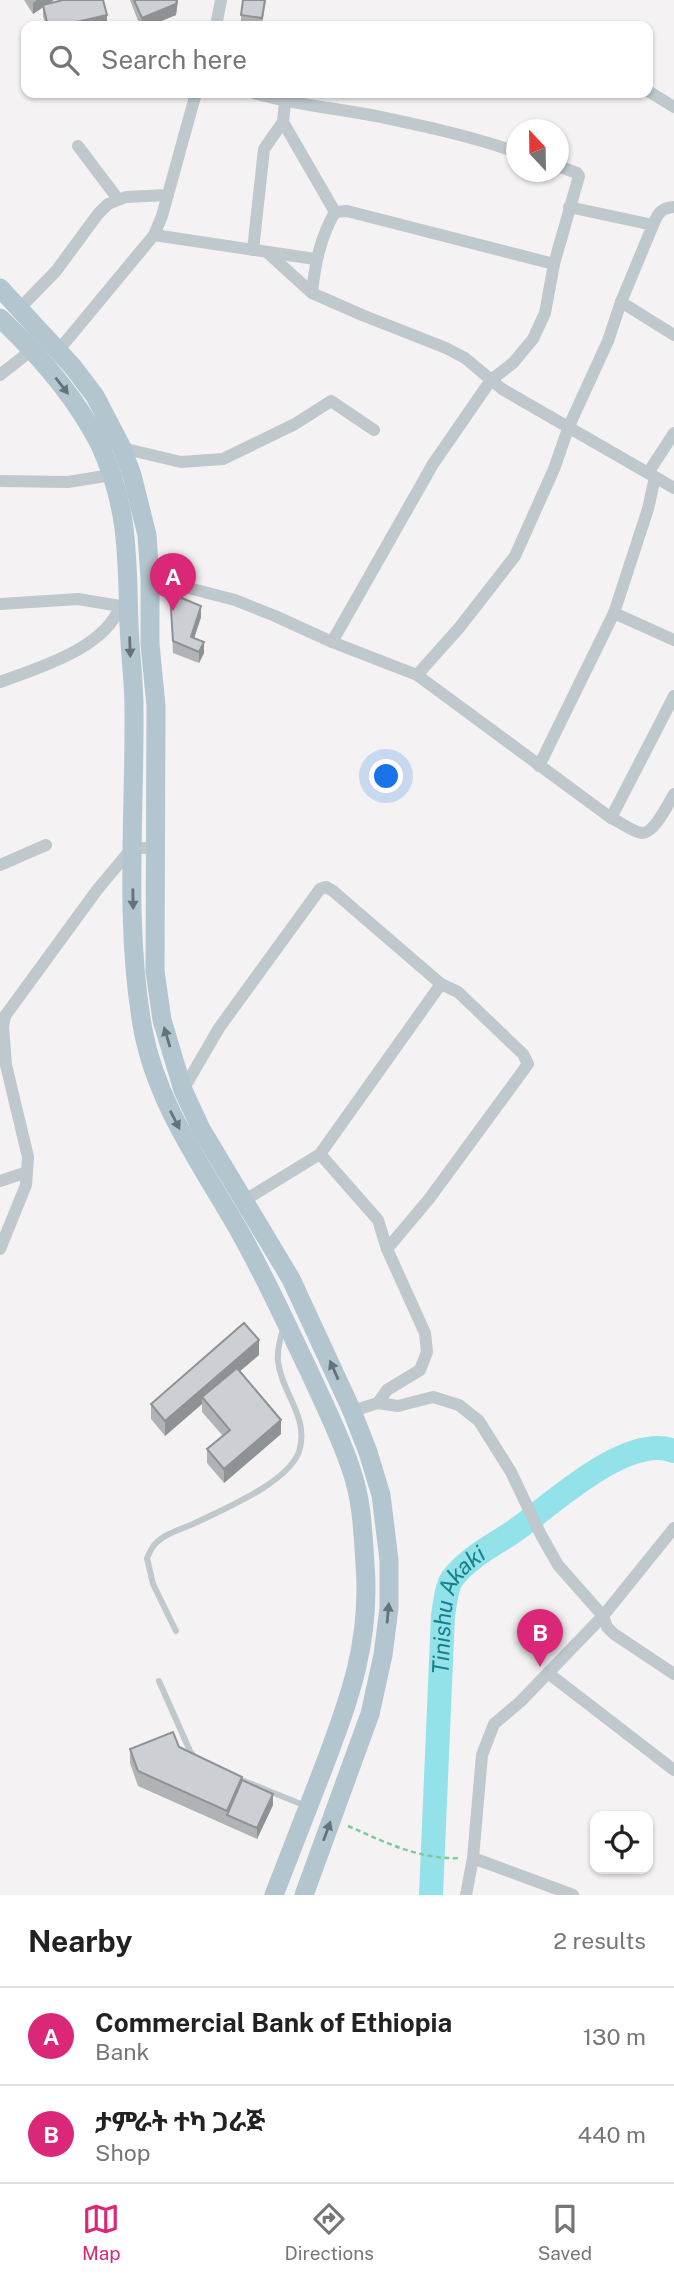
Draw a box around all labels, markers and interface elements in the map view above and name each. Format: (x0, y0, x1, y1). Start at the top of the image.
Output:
search box (21, 21, 653, 98)
icon: search (45, 41, 83, 79)
text: Search here (101, 44, 247, 75)
north arrow (506, 119, 569, 182)
one-way arrow (54, 377, 69, 395)
pin: A (150, 553, 196, 611)
one-way arrow (124, 637, 135, 659)
your location (369, 759, 403, 793)
one-way arrow (127, 888, 139, 910)
one-way arrow (161, 1026, 171, 1047)
one-way arrow (169, 1110, 180, 1130)
one-way arrow (328, 1360, 340, 1380)
water label: Tinishu Akaki (426, 1540, 490, 1675)
one-way arrow (383, 1602, 394, 1624)
pin: B (517, 1609, 563, 1667)
map controls (590, 1811, 653, 1874)
button: locate (590, 1811, 653, 1874)
one-way arrow (322, 1820, 333, 1841)
text: Nearby (28, 1923, 132, 1959)
text: 2 results (553, 1927, 646, 1954)
text: Commercial Bank of Ethiopia (95, 2007, 452, 2038)
text: A (43, 2023, 59, 2050)
text: 130 m (583, 2023, 646, 2050)
text: Bank (95, 2038, 149, 2065)
text: ታምራት ተካ ጋራጅ (95, 2106, 265, 2137)
text: B (43, 2121, 59, 2148)
text: 440 m (578, 2121, 646, 2148)
text: Shop (95, 2139, 150, 2166)
tab: Map (82, 2200, 121, 2264)
tab: Directions (285, 2200, 374, 2264)
tab: Saved (538, 2200, 592, 2264)

